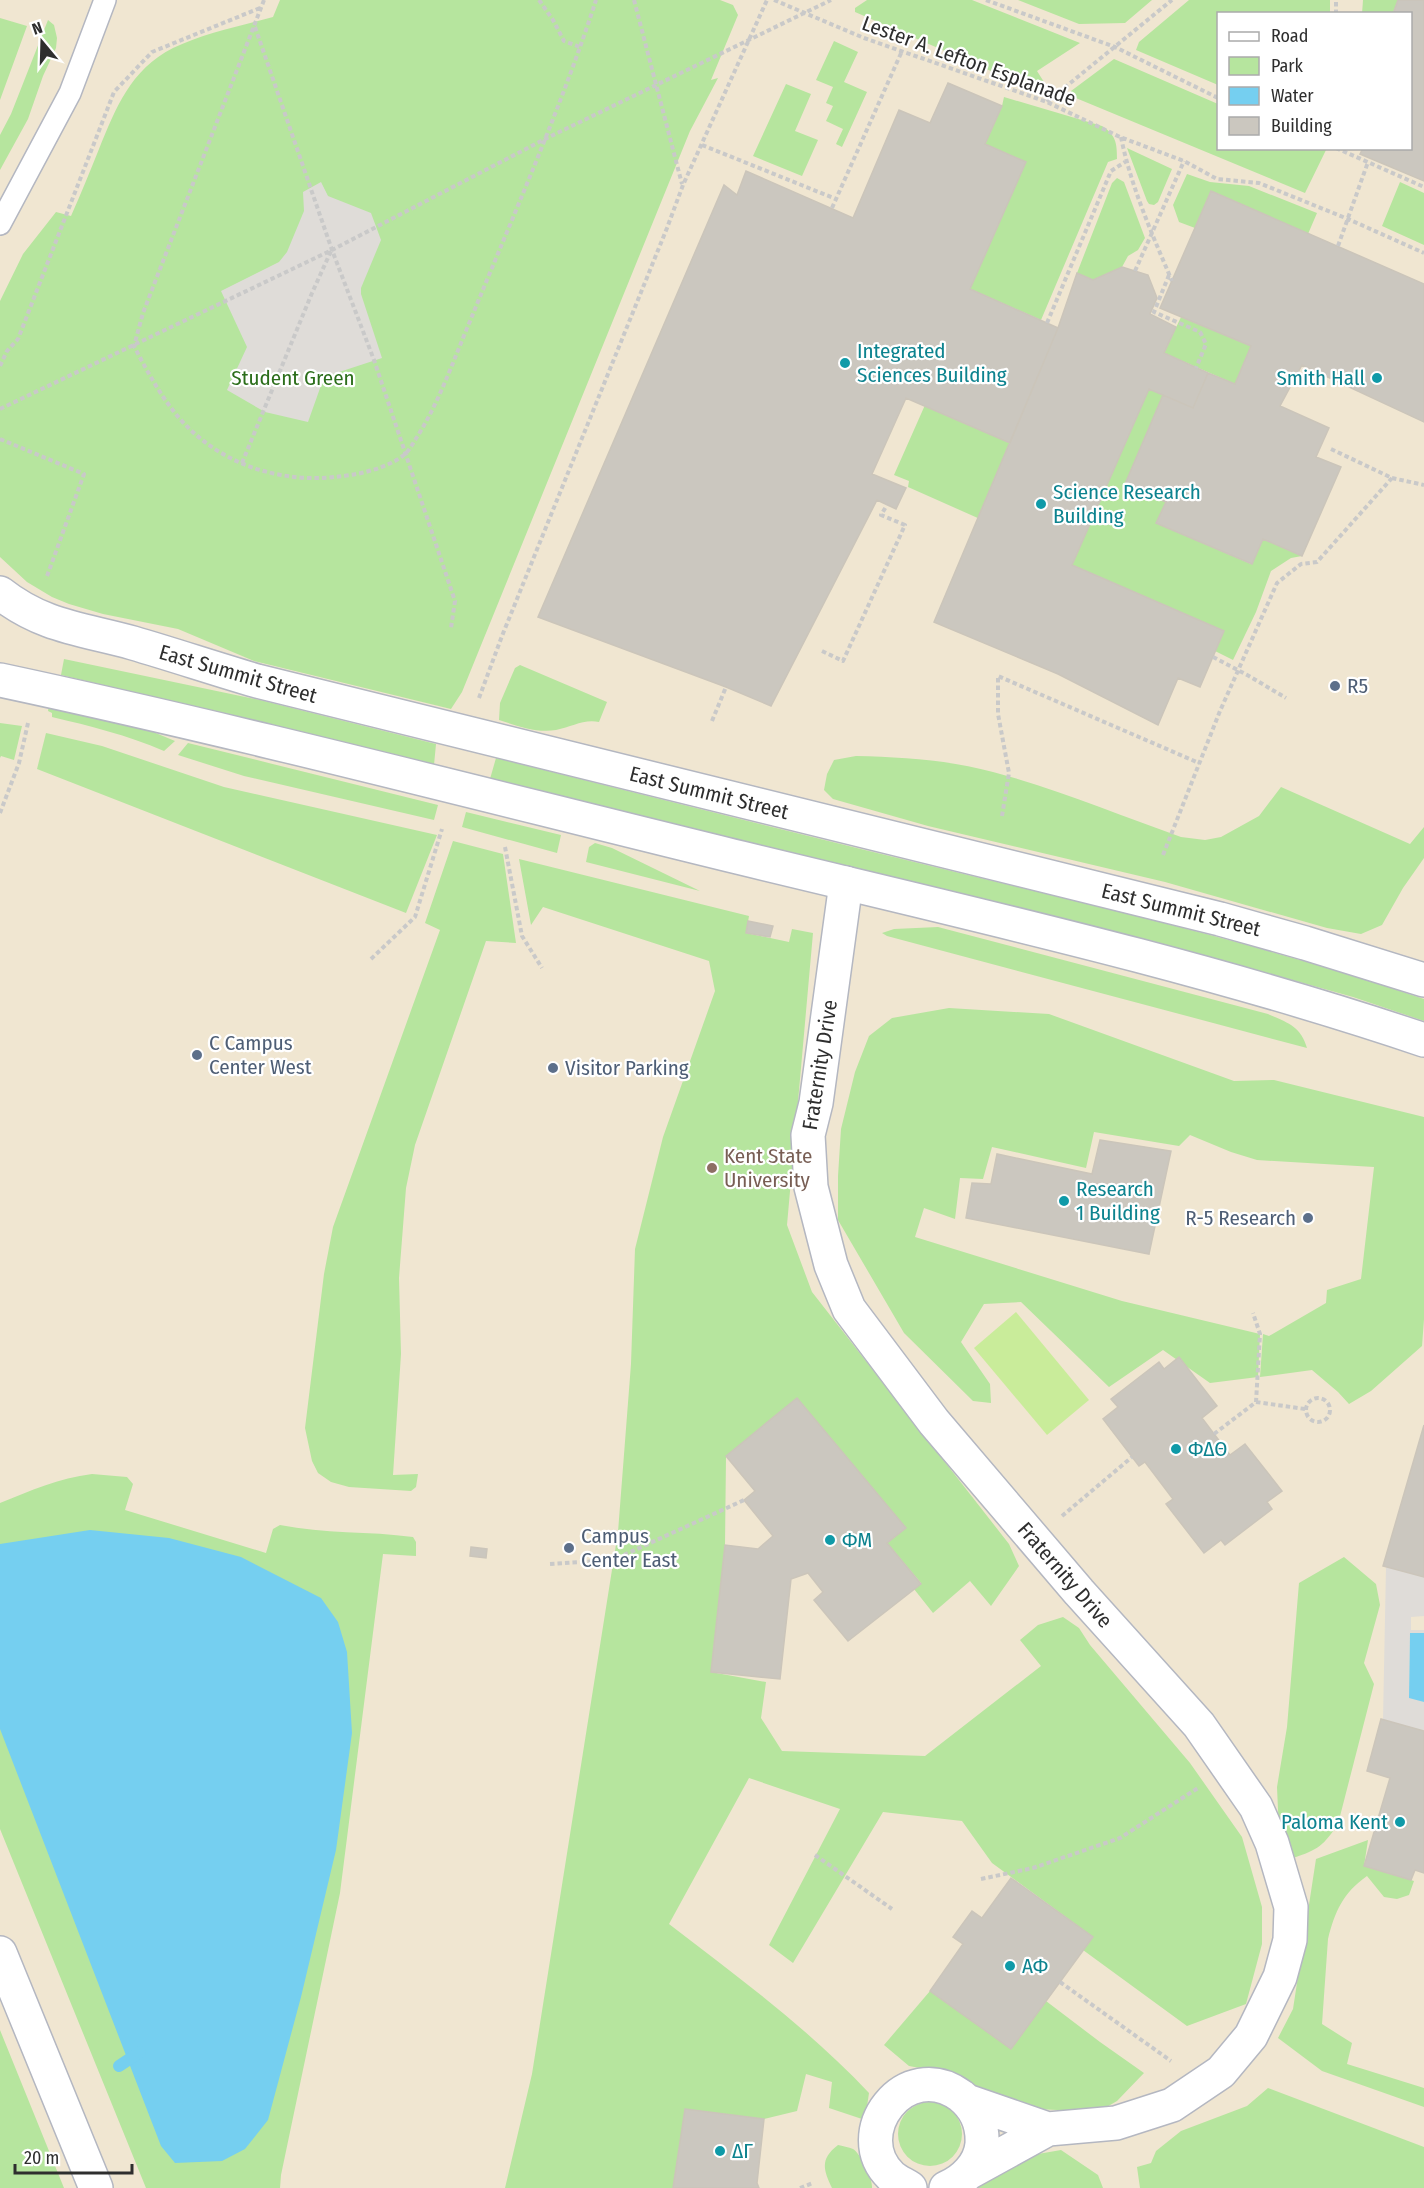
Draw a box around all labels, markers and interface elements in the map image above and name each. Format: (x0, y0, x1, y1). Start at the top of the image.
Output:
street label: Lester A. Lefton Esplanade (858, 10, 1080, 112)
north arrow (12, 12, 72, 72)
legend (1217, 12, 1412, 150)
text: N (30, 18, 45, 39)
text: Road (1271, 25, 1308, 47)
text: Park (1271, 55, 1304, 77)
text: Water (1271, 85, 1314, 107)
text: Building (1271, 115, 1332, 137)
place label: Integrated Sciences Building (857, 338, 1007, 388)
marker: Integrated Sciences Building (838, 356, 852, 370)
park label: Student Green (231, 365, 355, 391)
place label: Smith Hall (1276, 365, 1365, 391)
marker: Smith Hall (1370, 371, 1384, 385)
place label: Science Research Building (1053, 479, 1201, 529)
marker: Science Research Building (1034, 497, 1048, 511)
street label: East Summit Street (156, 639, 320, 709)
place label: R5 (1347, 673, 1368, 699)
marker: R5 (1328, 679, 1342, 693)
street label: East Summit Street (627, 761, 791, 825)
street label: East Summit Street (1099, 878, 1263, 942)
street label: Fraternity Drive (797, 998, 843, 1132)
place label: C Campus Center West (209, 1030, 312, 1080)
marker: C Campus Center West (190, 1048, 204, 1062)
place label: Visitor Parking (565, 1055, 689, 1081)
marker: Visitor Parking (546, 1061, 560, 1075)
place label: Kent State University (724, 1143, 812, 1193)
marker: Kent State University (705, 1161, 719, 1175)
place label: Research 1 Building (1076, 1176, 1160, 1226)
marker: Research 1 Building (1057, 1194, 1071, 1208)
place label: R-5 Research (1185, 1205, 1296, 1231)
marker: R-5 Research (1301, 1211, 1315, 1225)
place label: ΦΔΘ (1188, 1436, 1227, 1462)
marker: ΦΔΘ (1169, 1442, 1183, 1456)
street label: Fraternity Drive (1012, 1517, 1118, 1633)
place label: Campus Center East (581, 1523, 678, 1573)
place label: ΦΜ (842, 1527, 872, 1553)
marker: ΦΜ (823, 1533, 837, 1547)
marker: Campus Center East (562, 1541, 576, 1555)
place label: Paloma Kent (1281, 1809, 1388, 1835)
marker: Paloma Kent (1393, 1815, 1407, 1829)
place label: ΑΦ (1022, 1953, 1048, 1979)
marker: ΑΦ (1003, 1959, 1017, 1973)
scale bar (15, 2137, 132, 2175)
place label: ΔΓ (732, 2138, 753, 2164)
marker: ΔΓ (713, 2144, 727, 2158)
text: 20 m (24, 2147, 59, 2169)

